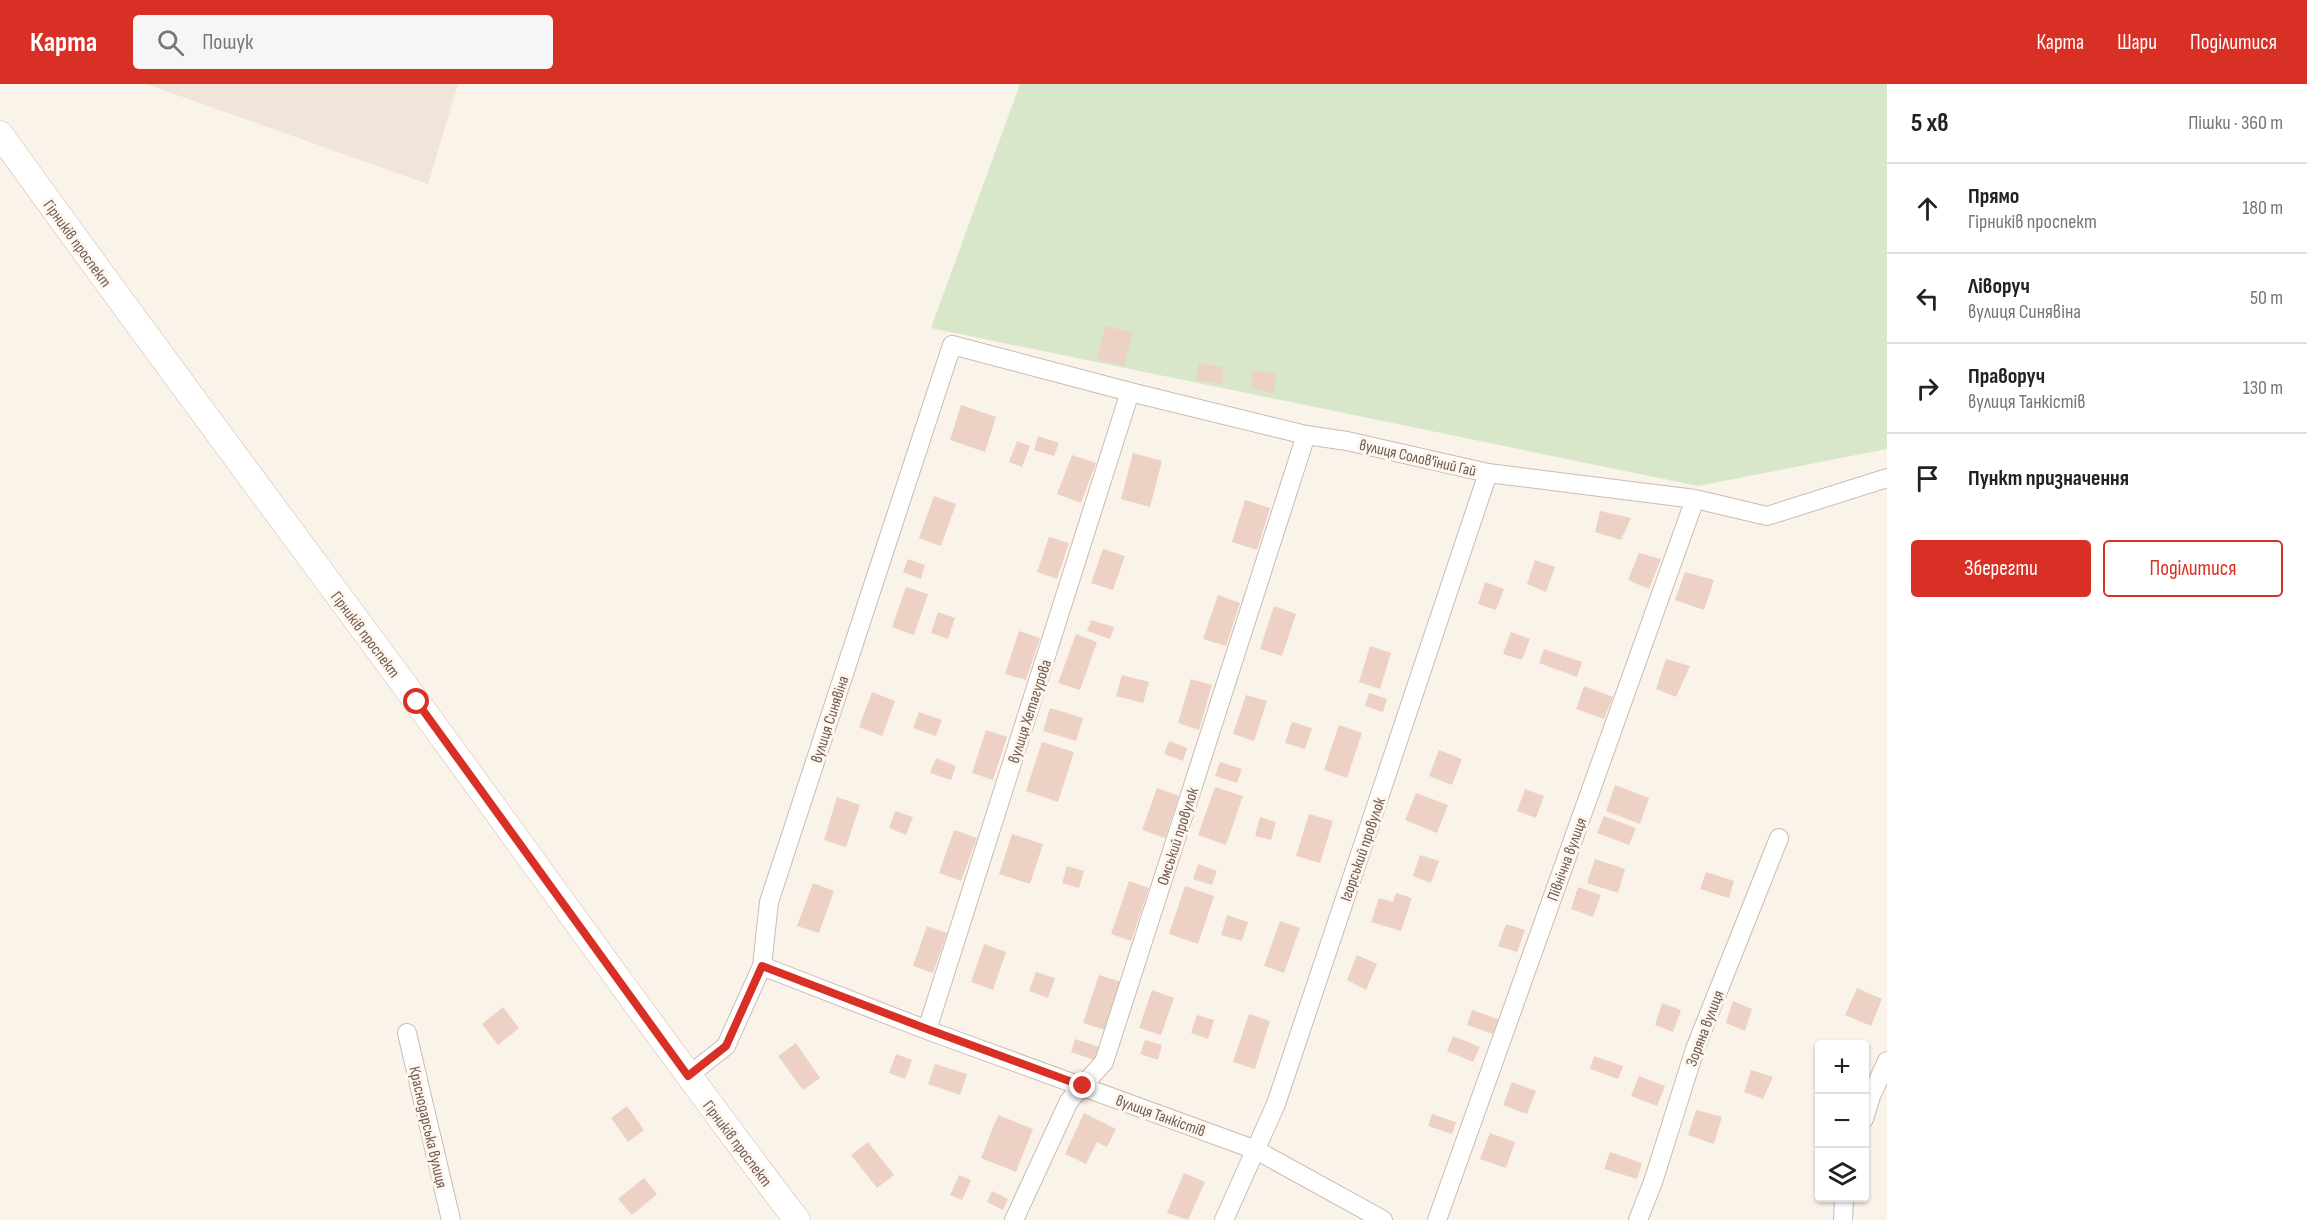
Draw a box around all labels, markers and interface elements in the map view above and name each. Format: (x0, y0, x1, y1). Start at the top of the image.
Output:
search box (133, 15, 553, 69)
text: Карта (30, 26, 97, 59)
icon: search (154, 26, 187, 59)
text: Пошук (202, 29, 253, 56)
text: Карта (2036, 30, 2084, 55)
text: Шари (2117, 30, 2157, 55)
text: Поділитися (2190, 30, 2277, 55)
text: 5 хв (1911, 108, 1949, 139)
text: Пішки · 360 m (2188, 111, 2283, 135)
text: Прямо (1968, 183, 2019, 210)
icon: ahead (1911, 192, 1944, 225)
text: 180 m (2242, 196, 2283, 220)
street label: Гірників проспект (39, 197, 115, 291)
text: Гірників проспект (1968, 210, 2097, 234)
text: Ліворуч (1968, 273, 2030, 300)
icon: left (1911, 282, 1944, 315)
text: 50 m (2250, 286, 2283, 310)
text: вулиця Синявіна (1968, 300, 2081, 324)
text: Праворуч (1968, 363, 2045, 390)
icon: right (1911, 372, 1944, 405)
text: 130 m (2243, 376, 2283, 400)
text: вулиця Танкістів (1968, 390, 2086, 414)
street label: вулиця Солов'їний Гай (1357, 436, 1478, 481)
icon: arrive (1911, 462, 1944, 495)
text: Пункт призначення (1968, 465, 2129, 492)
button: Зберегти (1911, 540, 2091, 597)
button: Поділитися (2103, 540, 2283, 597)
street label: Гірників проспект (326, 588, 403, 682)
street label: вулиця Хетагурова (1005, 657, 1056, 766)
street label: вулиця Синявіна (807, 674, 853, 765)
route start (403, 688, 429, 714)
street label: Омський провулок (1154, 784, 1203, 888)
street label: Ігорський провулок (1337, 794, 1390, 904)
street label: Північна вулиця (1544, 815, 1591, 904)
street label: Зоряна вулиця (1682, 988, 1729, 1069)
map controls (1815, 1040, 1869, 1202)
button: + (1815, 1040, 1869, 1094)
street label: Краснодарська вулиця (404, 1065, 451, 1190)
route end (1069, 1072, 1095, 1098)
street label: вулиця Танкістів (1113, 1091, 1208, 1141)
button: − (1815, 1094, 1869, 1148)
street label: Гірників проспект (698, 1097, 775, 1191)
button: layers (1815, 1148, 1869, 1202)

